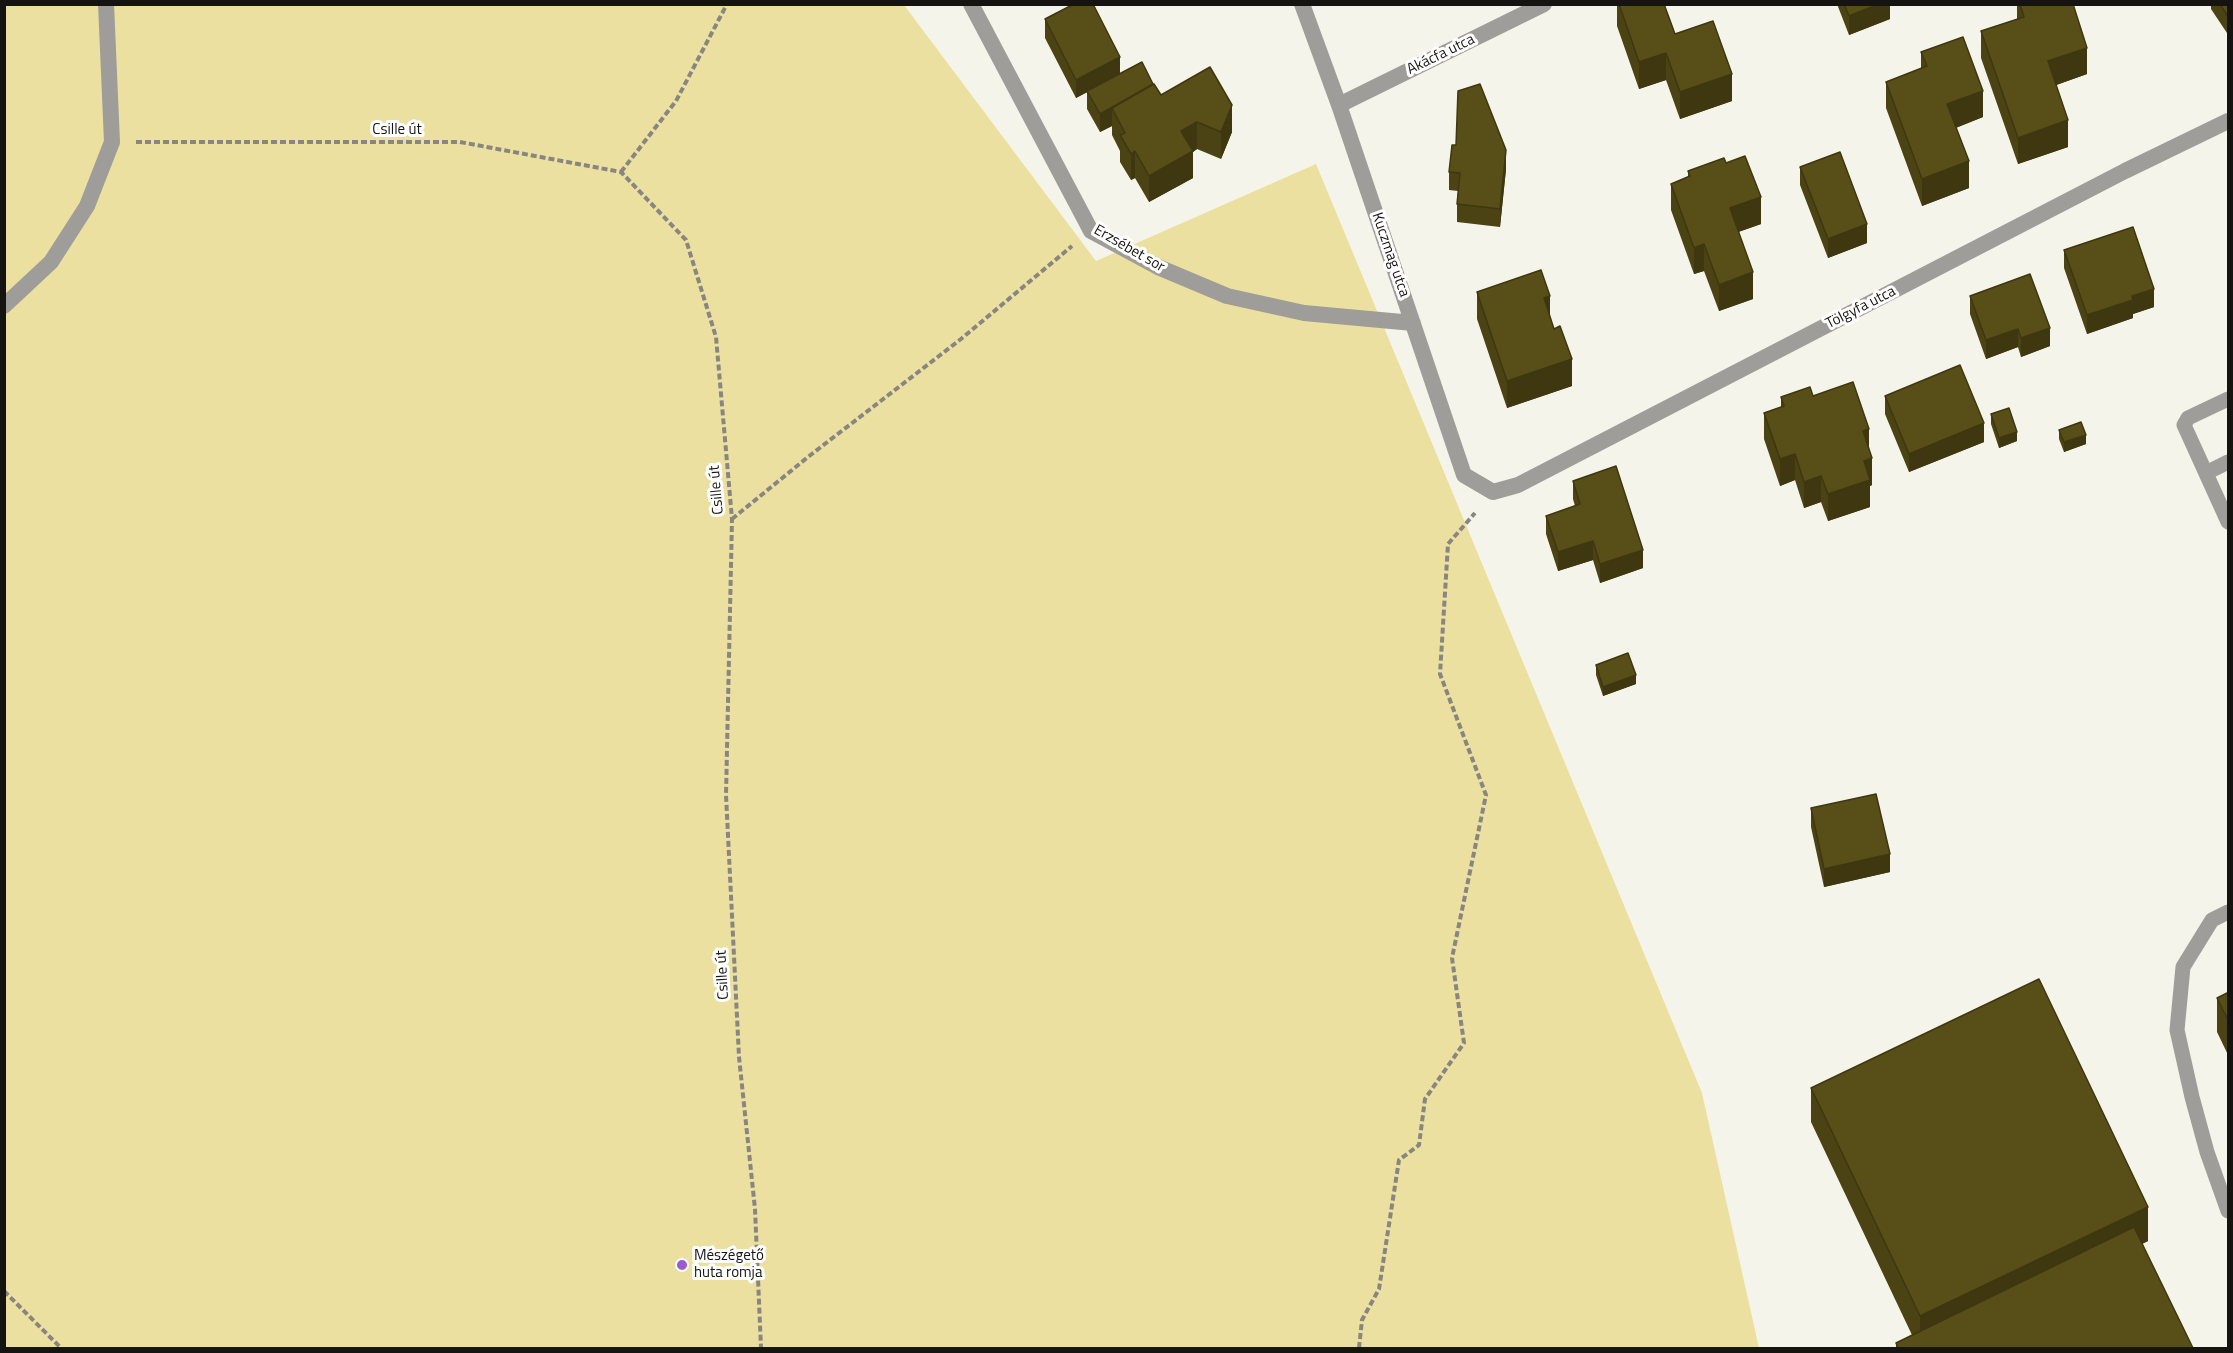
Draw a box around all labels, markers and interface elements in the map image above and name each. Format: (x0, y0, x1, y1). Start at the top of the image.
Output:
street label: Akácfa utca (1404, 31, 1478, 79)
street label: Csille út (372, 121, 422, 139)
street label: Kuczmag utca (1367, 210, 1413, 300)
street label: Erzsébet sor (1090, 221, 1168, 277)
street label: Tölgyfa utca (1823, 283, 1899, 333)
street label: Csille út (706, 465, 728, 515)
street label: Csille út (713, 950, 733, 1000)
place label: Mészégető huta romja (694, 1247, 764, 1282)
marker: Mészégető huta romja (675, 1258, 689, 1272)

